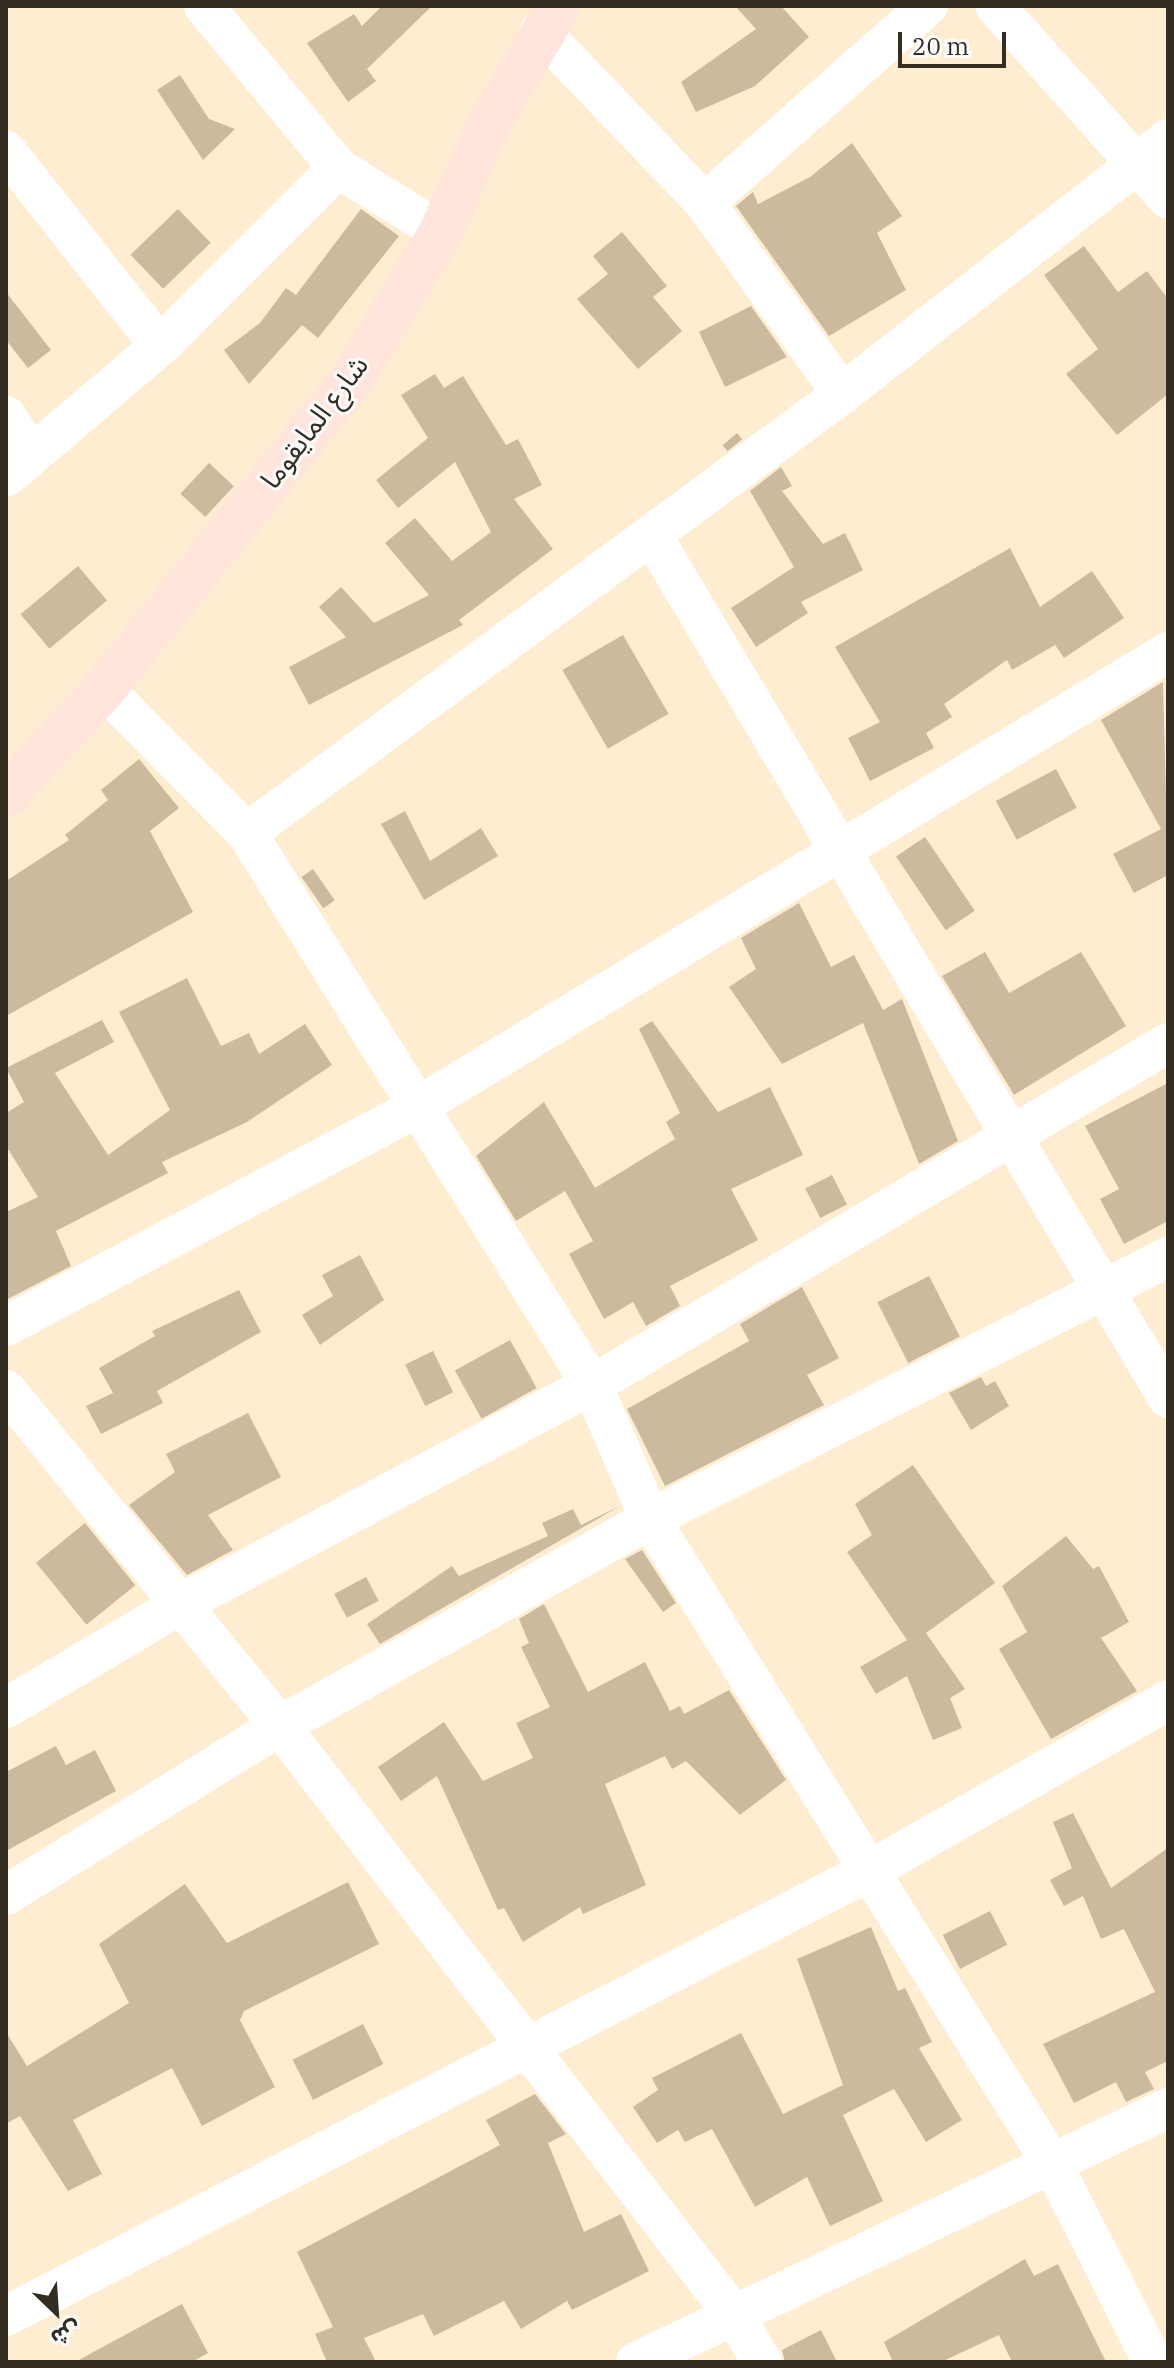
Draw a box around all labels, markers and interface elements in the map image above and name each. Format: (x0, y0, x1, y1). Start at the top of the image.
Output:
scale bar (902, 16, 1010, 66)
text: 20 m (912, 30, 969, 62)
street label: شارع المايقوما (253, 349, 375, 495)
north arrow (16, 2272, 96, 2352)
text: ش (47, 2315, 86, 2354)

